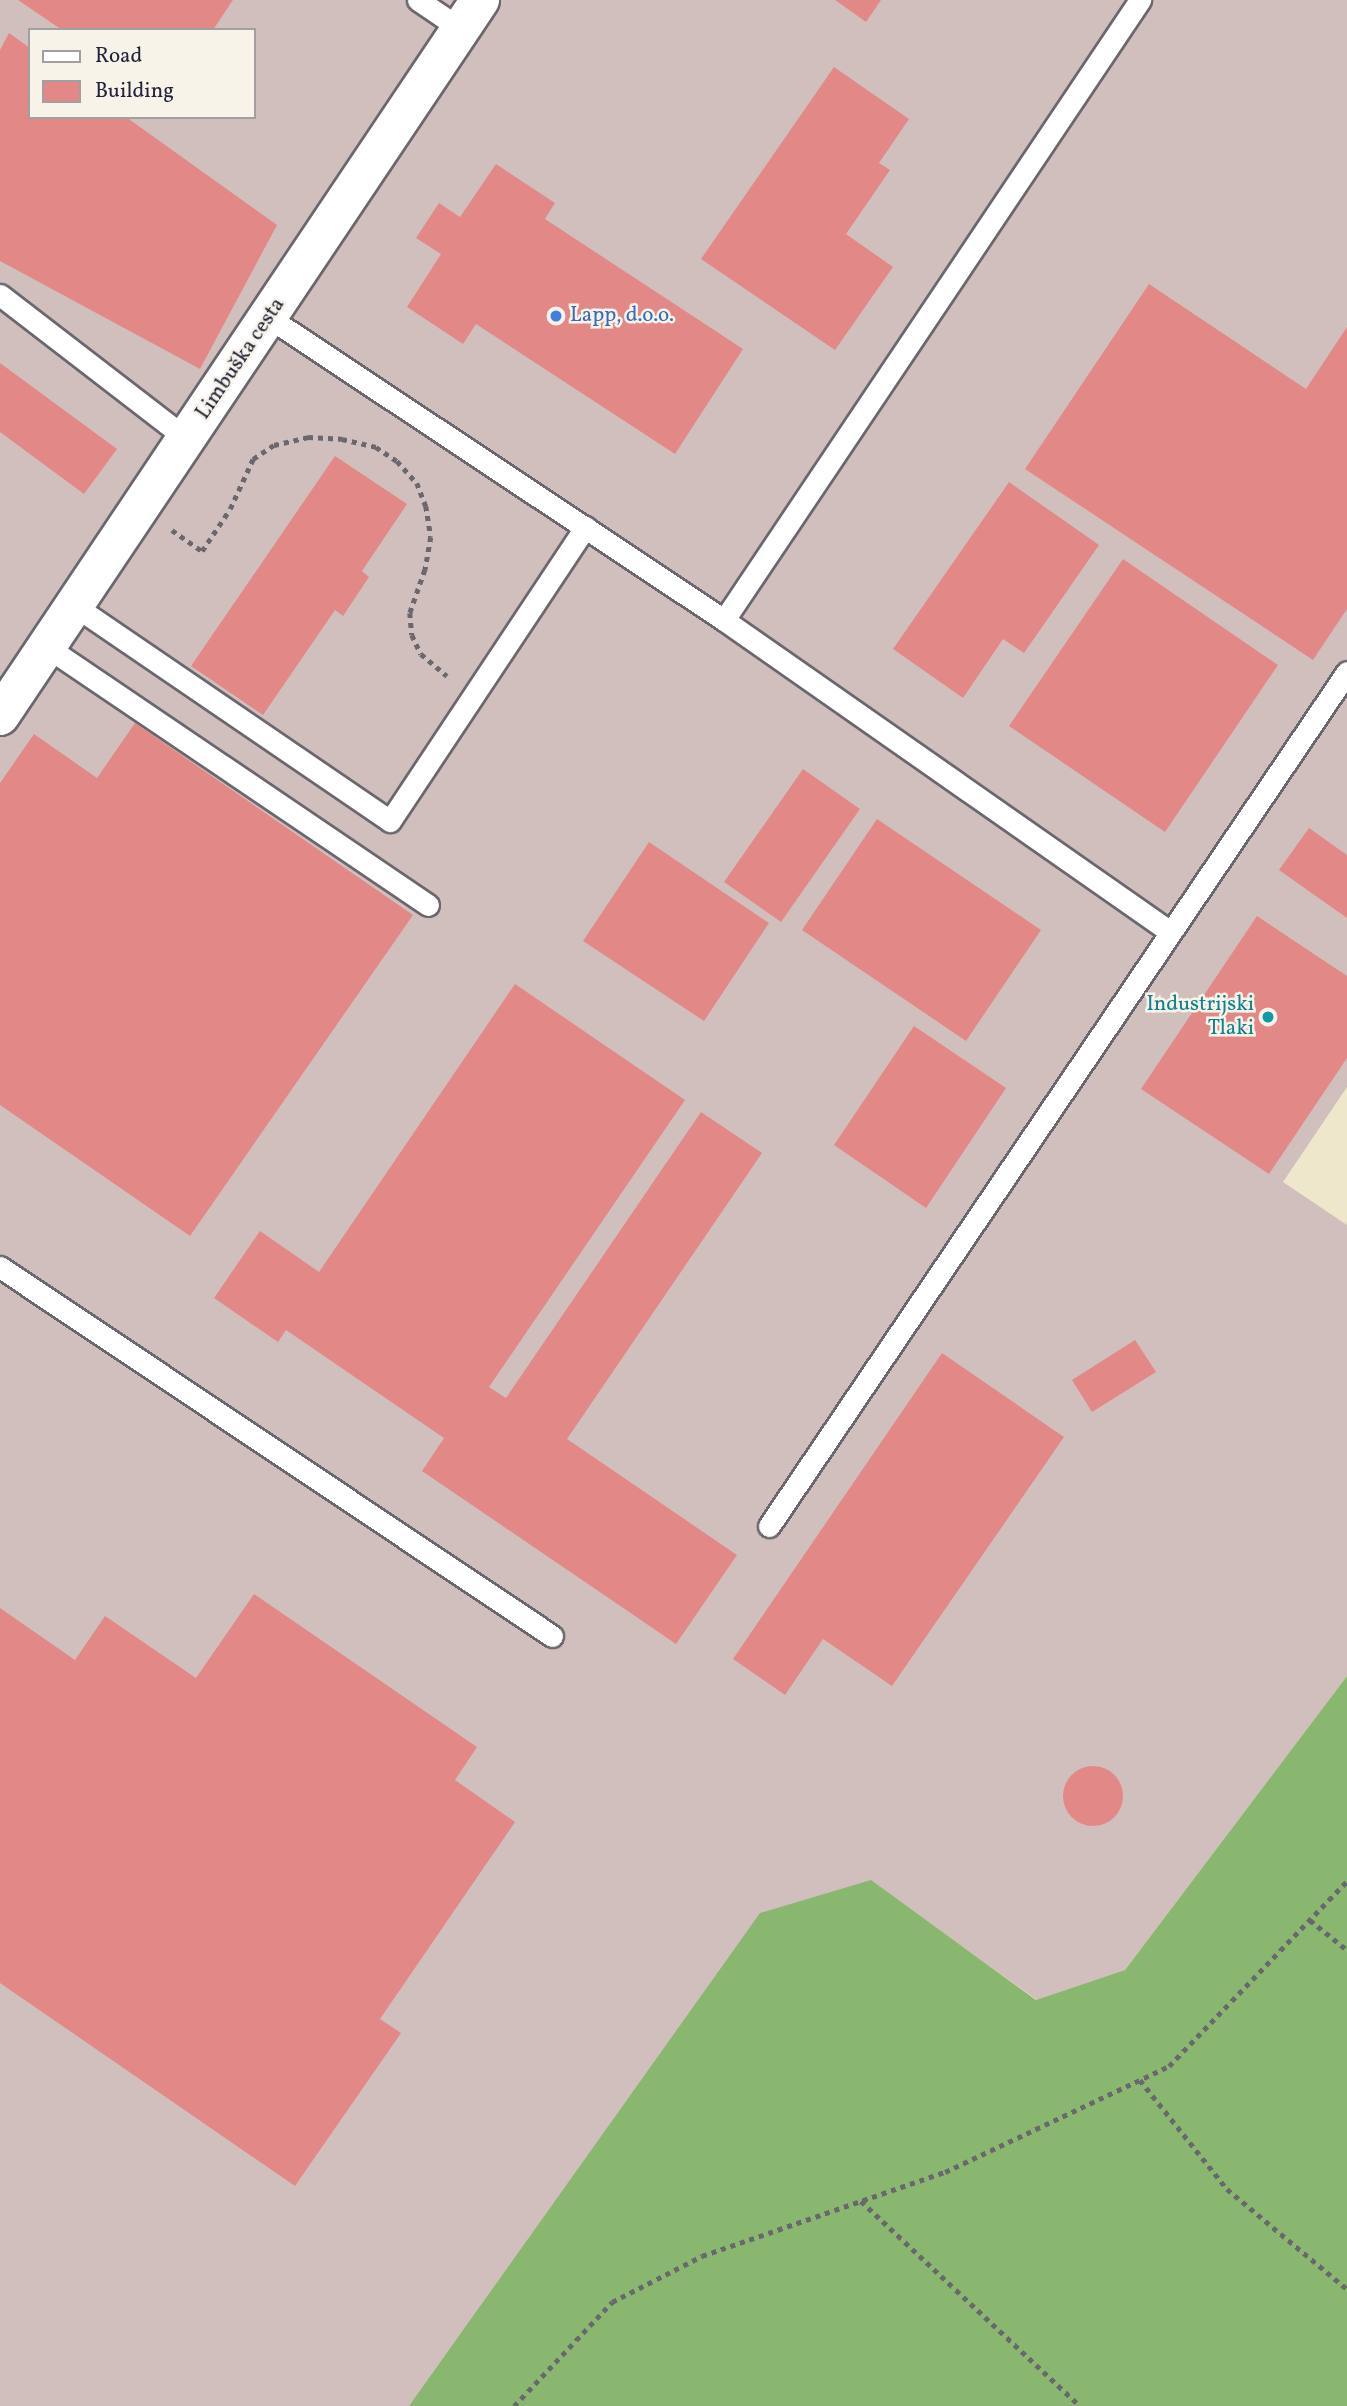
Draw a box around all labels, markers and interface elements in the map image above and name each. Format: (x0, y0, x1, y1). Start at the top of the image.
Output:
legend (28, 28, 256, 119)
text: Road (95, 42, 142, 71)
text: Building (95, 77, 174, 106)
street label: Limbuška cesta (191, 293, 291, 425)
place label: Lapp, d.o.o. (570, 303, 674, 329)
marker: Lapp, d.o.o. (548, 308, 564, 324)
place label: Industrijski Tlaki (1146, 992, 1254, 1042)
marker: Industrijski Tlaki (1260, 1009, 1276, 1025)

